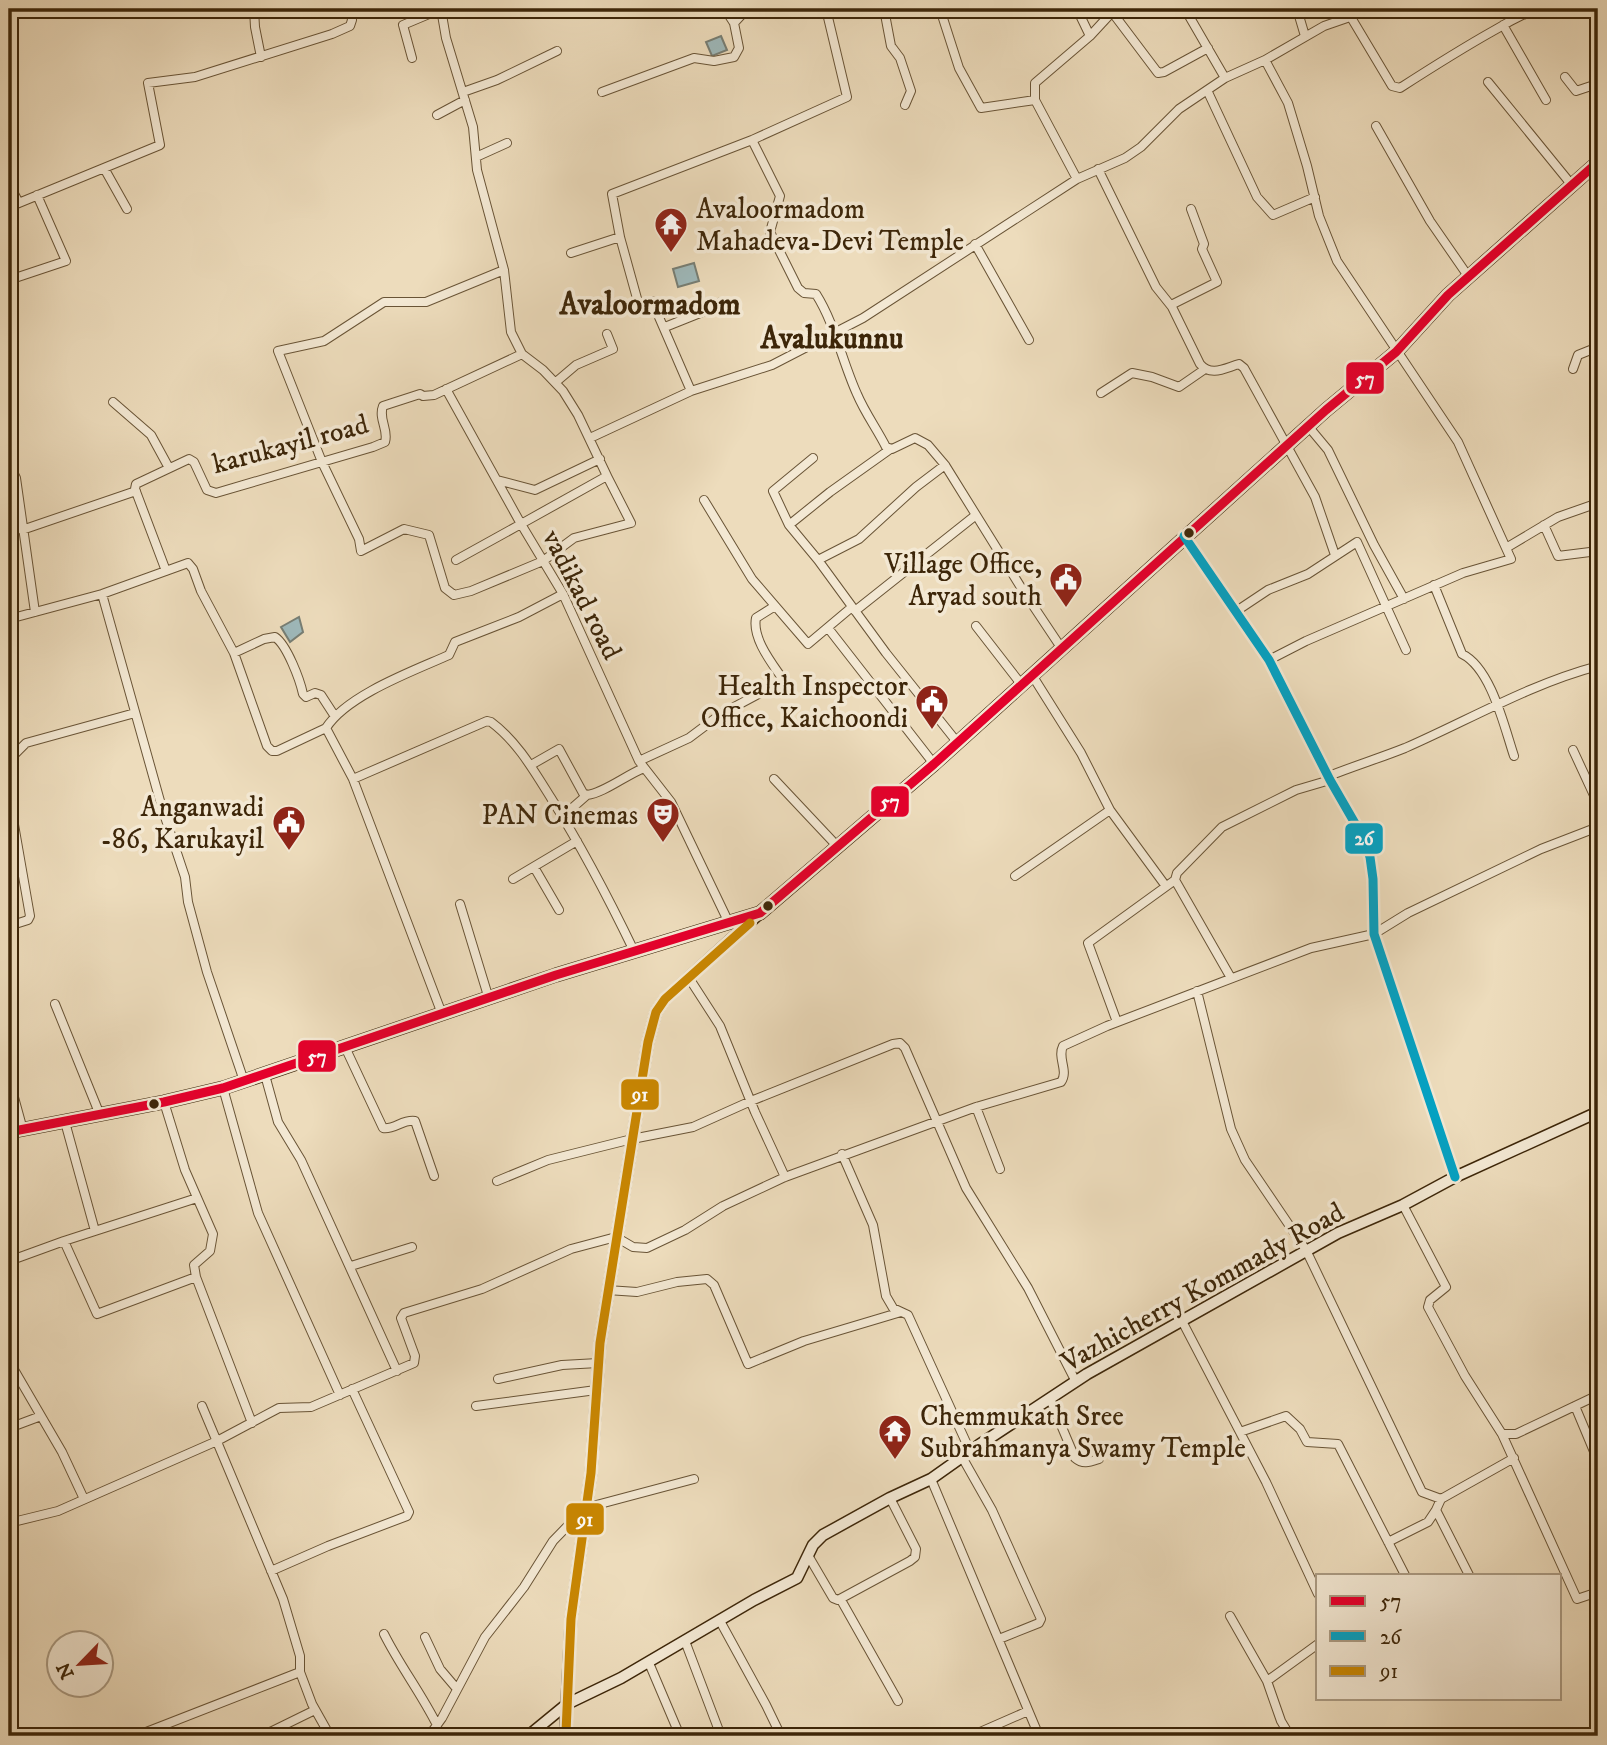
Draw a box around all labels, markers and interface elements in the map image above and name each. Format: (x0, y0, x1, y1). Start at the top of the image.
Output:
place label: Avaloormadom Mahadeva-Devi Temple (696, 192, 964, 259)
temple icon: Avaloormadom Mahadeva-Devi Temple (652, 205, 690, 254)
district label: Avaloormadom (558, 287, 741, 324)
district label: Avalukunnu (760, 321, 903, 358)
line badge: 57 (1345, 361, 1385, 395)
text: 57 (1354, 368, 1375, 391)
street label: karukayil road (209, 407, 372, 482)
street label: vadikad road (534, 523, 629, 665)
unlabelled marker (1182, 526, 1196, 540)
place label: Village Office, Aryad south (883, 547, 1042, 614)
public building icon: Village Office, Aryad south (1047, 560, 1085, 609)
place label: Health Inspector Office, Kaichoondi (701, 669, 909, 736)
public building icon: Health Inspector Office, Kaichoondi (913, 682, 951, 731)
line badge: 57 (870, 785, 910, 818)
place label: Anganwadi -86, Karukayil (100, 790, 265, 857)
text: 57 (879, 791, 900, 814)
theatre icon: PAN Cinemas (644, 795, 682, 844)
place label: PAN Cinemas (482, 798, 638, 833)
public building icon: Anganwadi -86, Karukayil (270, 803, 308, 852)
line badge: 26 (1344, 822, 1384, 855)
text: 26 (1354, 828, 1375, 851)
unlabelled marker (761, 899, 775, 913)
line badge: 57 (297, 1039, 337, 1073)
text: 57 (306, 1046, 327, 1069)
line badge: 91 (620, 1078, 660, 1111)
text: 91 (630, 1084, 648, 1107)
unlabelled marker (147, 1097, 161, 1111)
street label: Vazhicherry Kommady Road (1054, 1195, 1350, 1380)
place label: Chemmukath Sree Subrahmanya Swamy Temple (920, 1399, 1246, 1466)
temple icon: Chemmukath Sree Subrahmanya Swamy Temple (876, 1412, 914, 1461)
line badge: 91 (565, 1502, 605, 1536)
text: 91 (575, 1509, 593, 1532)
legend (1316, 1574, 1562, 1700)
text: 57 (1380, 1589, 1402, 1615)
text: 26 (1380, 1625, 1402, 1651)
north arrow (46, 1630, 116, 1700)
text: N (52, 1658, 80, 1682)
text: 91 (1379, 1659, 1398, 1685)

